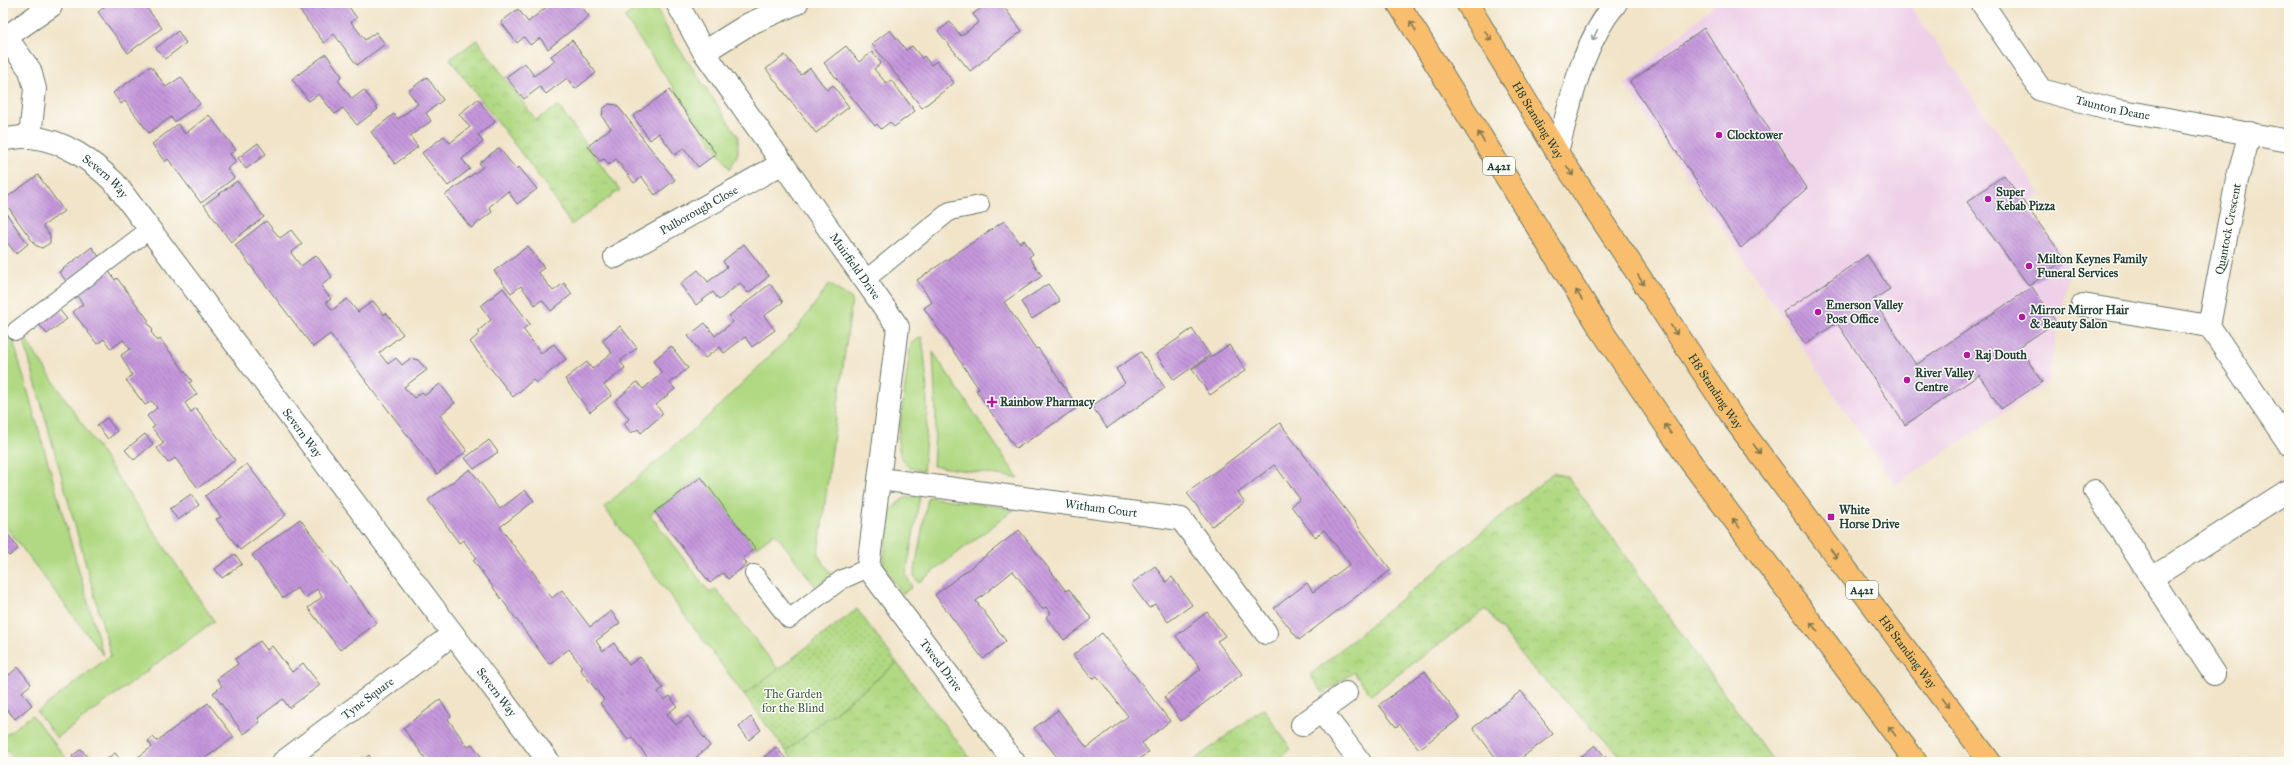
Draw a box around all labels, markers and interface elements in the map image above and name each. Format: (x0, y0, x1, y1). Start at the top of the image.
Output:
one-way arrow (1408, 20, 1416, 32)
one-way arrow (1591, 29, 1598, 41)
one-way arrow (1484, 30, 1492, 42)
street label: H8 Standing Way (1509, 79, 1567, 162)
street label: Taunton Deane (2074, 93, 2151, 123)
place label: Clocktower (1727, 128, 1783, 142)
marker: Clocktower (1714, 130, 1724, 140)
one-way arrow (1476, 131, 1484, 143)
street label: Severn Way (80, 152, 131, 201)
road number: A421 (1483, 157, 1515, 175)
one-way arrow (1565, 166, 1574, 177)
street label: Quantock Crescent (2212, 181, 2244, 276)
street label: Pulborough Close (657, 183, 740, 238)
place label: Super Kebab Pizza (1996, 185, 2056, 213)
marker: Super Kebab Pizza (1983, 194, 1993, 204)
street label: Muirfield Drive (827, 230, 883, 302)
place label: Milton Keynes Family Funeral Services (2037, 252, 2149, 280)
marker: Milton Keynes Family Funeral Services (2024, 261, 2034, 271)
one-way arrow (1636, 275, 1645, 286)
one-way arrow (1575, 289, 1583, 301)
place label: Emerson Valley Post Office (1826, 298, 1905, 326)
place label: Mirror Mirror Hair & Beauty Salon (2030, 303, 2129, 332)
marker: Emerson Valley Post Office (1813, 307, 1823, 317)
marker: Mirror Mirror Hair & Beauty Salon (2017, 312, 2027, 322)
one-way arrow (1670, 325, 1678, 336)
place label: Raj Douth (1975, 348, 2027, 363)
marker: Raj Douth (1962, 350, 1972, 360)
street label: H8 Standing Way (1685, 351, 1746, 432)
place label: River Valley Centre (1915, 366, 1975, 394)
marker: River Valley Centre (1902, 375, 1912, 385)
place label: Rainbow Pharmacy (1000, 395, 1096, 410)
marker: Rainbow Pharmacy (987, 397, 997, 407)
street label: Severn Way (280, 406, 325, 460)
one-way arrow (1664, 424, 1672, 435)
one-way arrow (1752, 444, 1761, 455)
street label: Witham Court (1064, 497, 1139, 520)
place label: White Horse Drive (1839, 503, 1900, 531)
marker: White Horse Drive (1826, 512, 1836, 522)
one-way arrow (1732, 518, 1740, 529)
one-way arrow (1830, 548, 1839, 559)
road number: A421 (1846, 581, 1878, 599)
street label: H8 Standing Way (1876, 613, 1940, 691)
one-way arrow (1810, 622, 1819, 633)
street label: Tweed Drive (917, 636, 965, 694)
street label: Severn Way (474, 665, 520, 720)
street label: Tyne Square (339, 674, 396, 722)
park label: The Garden for the Blind (762, 687, 824, 715)
one-way arrow (1942, 697, 1950, 708)
one-way arrow (1888, 725, 1897, 736)

